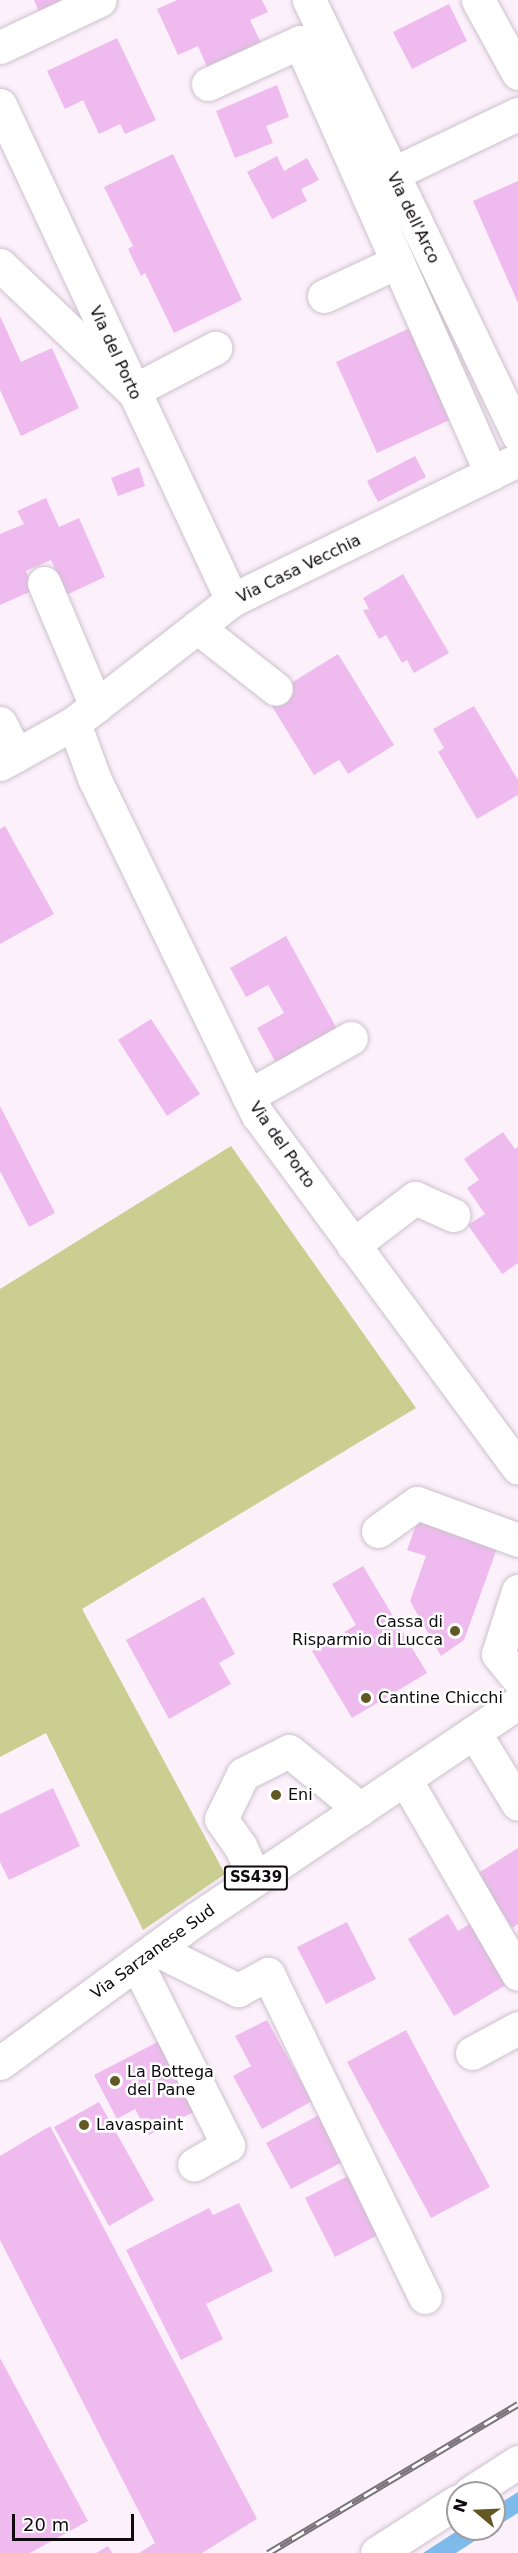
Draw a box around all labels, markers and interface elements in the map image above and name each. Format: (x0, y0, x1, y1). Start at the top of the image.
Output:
street label: Via dell'Arco (383, 169, 443, 267)
street label: Via del Porto (85, 303, 145, 403)
street label: Via Casa Vecchia (234, 531, 364, 607)
street label: Via del Porto (245, 1098, 319, 1192)
place label: Cassa di Risparmio di Lucca (292, 1612, 443, 1650)
marker: Cassa di Risparmio di Lucca (448, 1624, 462, 1638)
place label: Cantine Chicchi (378, 1688, 503, 1708)
marker: Cantine Chicchi (359, 1691, 373, 1705)
place label: Eni (288, 1785, 313, 1805)
marker: Eni (269, 1788, 283, 1802)
road number: SS439 (223, 1866, 289, 1890)
street label: Via Sarzanese Sud (87, 1901, 219, 2003)
place label: La Bottega del Pane (127, 2062, 214, 2100)
marker: La Bottega del Pane (108, 2074, 122, 2088)
place label: Lavaspaint (96, 2115, 183, 2135)
marker: Lavaspaint (77, 2118, 91, 2132)
north arrow (446, 2481, 506, 2541)
text: N (449, 2496, 472, 2515)
scale bar (15, 2502, 136, 2540)
text: 20 m (23, 2514, 69, 2535)

